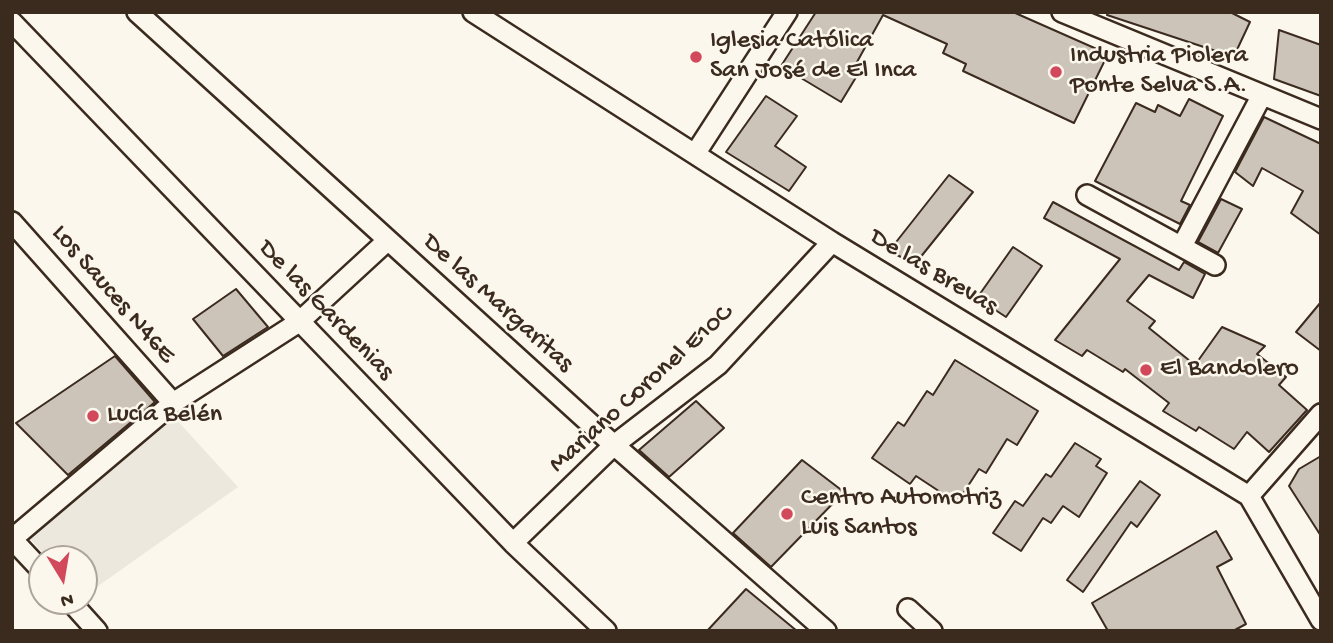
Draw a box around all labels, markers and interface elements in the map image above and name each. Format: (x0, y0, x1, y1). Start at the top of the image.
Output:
place label: Iglesia Católica San José de El Inca (710, 26, 916, 88)
place label: Industria Piolera Ponte Selva S.A. (1070, 41, 1248, 102)
marker: Iglesia Católica San José de El Inca (688, 49, 704, 65)
marker: Industria Piolera Ponte Selva S.A. (1048, 64, 1064, 80)
street label: Los Sauces N46E (43, 219, 181, 371)
street label: De las Brevas (863, 223, 1003, 323)
street label: De las Margaritas (415, 228, 579, 380)
street label: De las Gardenias (250, 234, 400, 388)
street label: Mariano Coronel E10C (543, 299, 741, 481)
place label: El Bandolero (1160, 354, 1299, 386)
marker: El Bandolero (1138, 362, 1154, 378)
place label: Lucía Belén (107, 400, 222, 432)
marker: Lucía Belén (85, 408, 101, 424)
place label: Centro Automotriz Luis Santos (801, 483, 1001, 544)
marker: Centro Automotriz Luis Santos (779, 506, 795, 522)
north arrow (28, 545, 98, 615)
text: N (58, 587, 75, 612)

